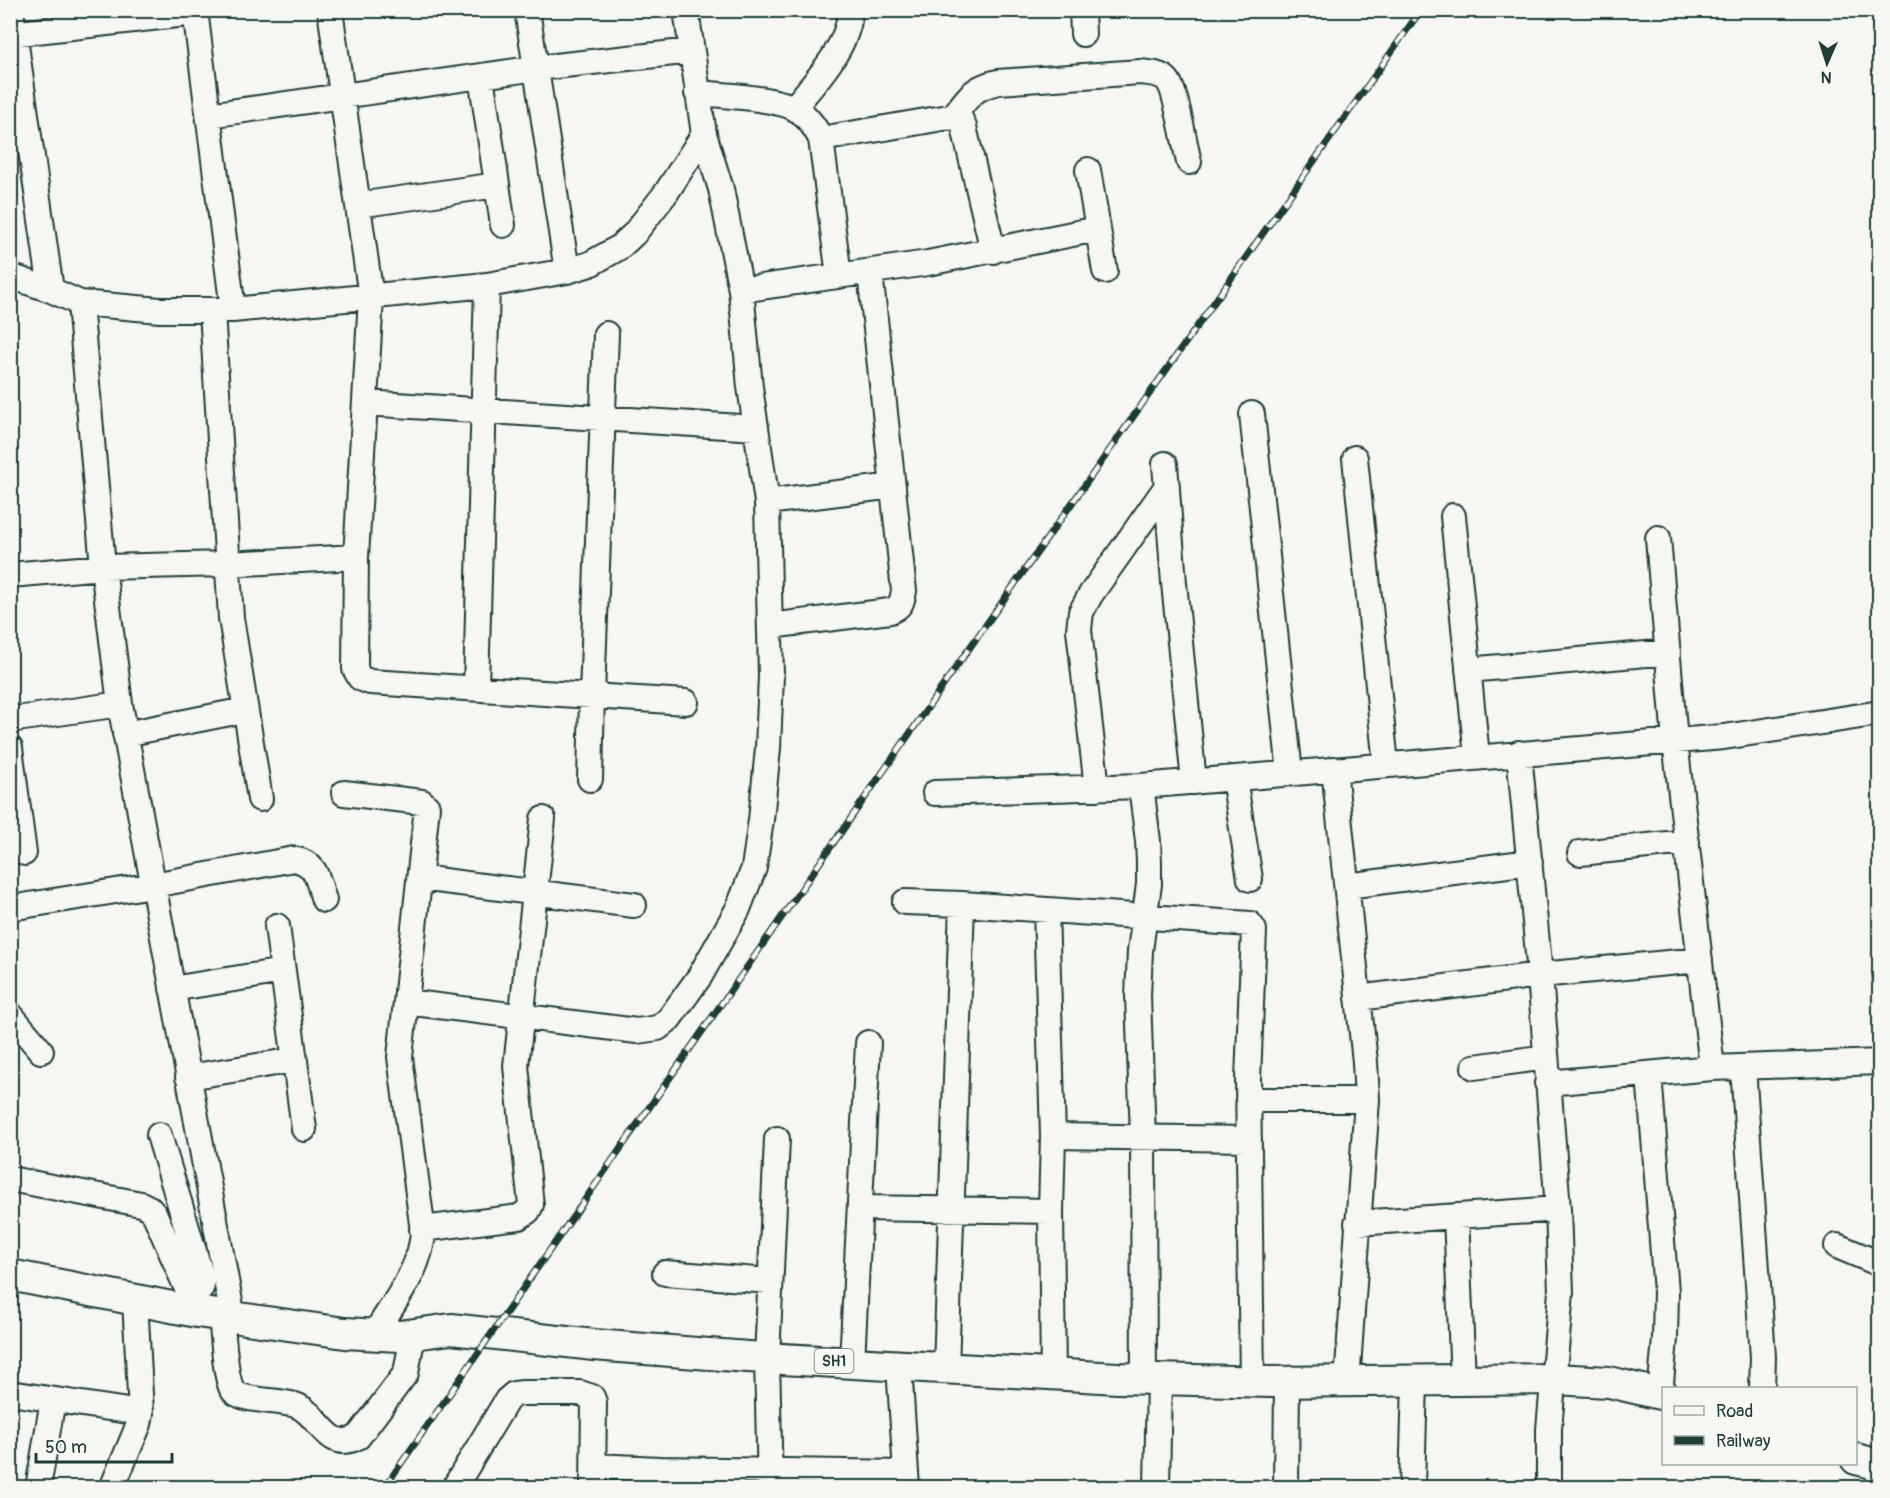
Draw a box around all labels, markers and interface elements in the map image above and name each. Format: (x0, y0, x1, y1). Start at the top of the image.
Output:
north arrow (1797, 33, 1857, 93)
text: N (1820, 67, 1832, 87)
road number: SH1 (814, 1349, 854, 1373)
legend (1662, 1387, 1857, 1465)
text: Road (1716, 1400, 1753, 1423)
scale bar (36, 1426, 172, 1464)
text: Railway (1716, 1430, 1771, 1453)
text: 50 m (45, 1436, 87, 1459)

